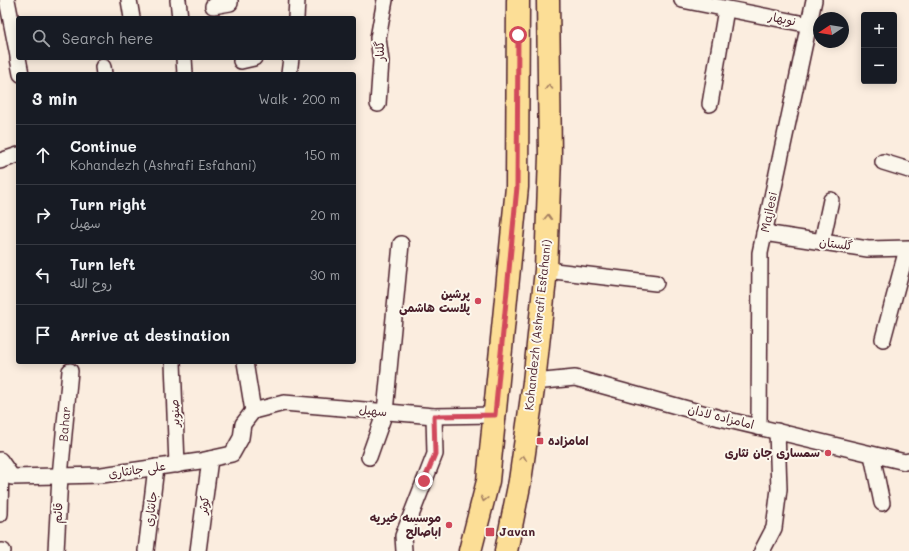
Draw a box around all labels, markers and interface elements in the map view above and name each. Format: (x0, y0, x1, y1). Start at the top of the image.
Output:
street label: نوبهار (766, 7, 797, 30)
north arrow (813, 12, 849, 48)
map controls (861, 12, 897, 84)
button: + (861, 12, 897, 48)
search box (16, 16, 356, 60)
route start (509, 26, 527, 44)
icon: search (30, 27, 52, 49)
text: Search here (62, 28, 153, 48)
street label: گلنار (370, 40, 388, 63)
button: − (861, 48, 897, 84)
one-way arrow (545, 84, 553, 90)
text: 3 min (32, 87, 77, 109)
text: Walk · 200 m (259, 90, 340, 107)
text: Continue (70, 136, 137, 156)
icon: ahead (32, 144, 54, 166)
text: 150 m (304, 146, 340, 163)
text: Kohandezh (Ashrafi Esfahani) (70, 156, 256, 173)
street label: Majlesi (756, 190, 780, 234)
text: Turn right (70, 194, 147, 214)
icon: right (32, 204, 54, 226)
text: 20 m (310, 206, 340, 223)
text: سهیل (70, 214, 101, 231)
one-way arrow (544, 214, 552, 220)
street label: گلستان (818, 233, 854, 253)
street label: Kohandezh (Ashrafi Esfahani) (520, 239, 554, 411)
text: Turn left (70, 254, 135, 274)
icon: left (32, 264, 54, 286)
text: 30 m (310, 266, 340, 283)
text: روح الله (70, 274, 112, 291)
place label: پرشین پلاست هاشمی (399, 285, 471, 316)
marker: پرشین پلاست هاشمی (473, 296, 483, 306)
icon: arrive (32, 324, 54, 346)
text: Arrive at destination (70, 325, 230, 345)
street label: صنوبر (166, 399, 184, 428)
street label: امامزاده لادان (686, 400, 756, 432)
street label: سهیل (358, 401, 388, 419)
street label: Bahar (55, 406, 74, 442)
place label: امامزاده (548, 432, 589, 448)
marker: امامزاده (535, 436, 545, 446)
place label: سمساری جان نثاری (725, 444, 820, 460)
marker: سمساری جان نثاری (823, 448, 833, 458)
one-way arrow (519, 455, 528, 461)
street label: علی جانثاری (107, 457, 167, 482)
route end (415, 472, 433, 490)
street label: جانثاری (140, 490, 161, 528)
street label: کوثر (194, 495, 212, 516)
one-way arrow (480, 495, 489, 502)
street label: قائم (48, 502, 68, 524)
place label: موسسه خیریه اباصالح (370, 509, 441, 540)
marker: موسسه خیریه اباصالح (444, 520, 454, 530)
place label: Javan (499, 523, 535, 539)
marker: Javan (484, 526, 496, 538)

